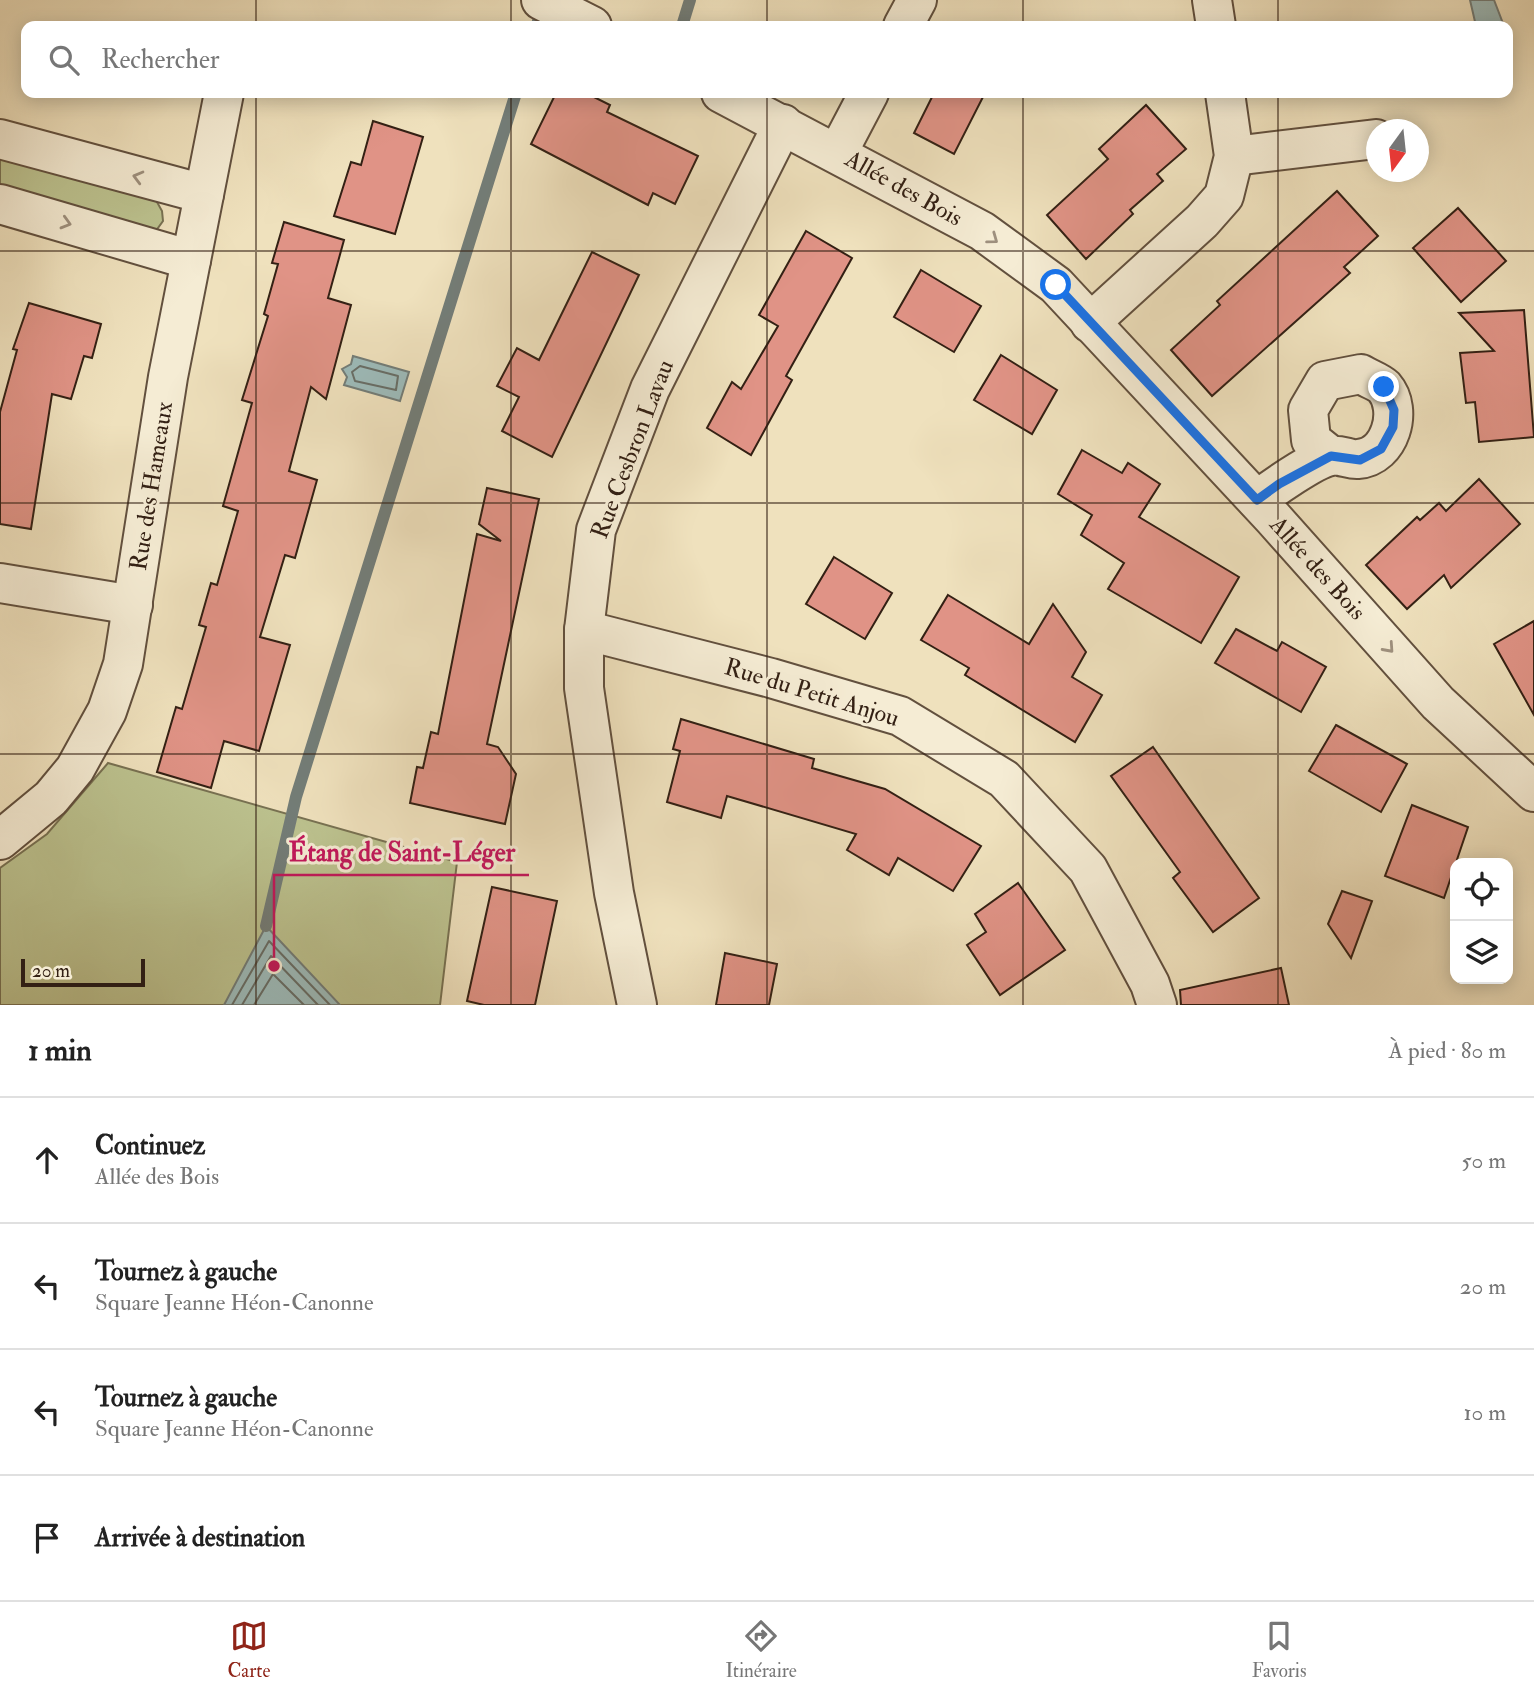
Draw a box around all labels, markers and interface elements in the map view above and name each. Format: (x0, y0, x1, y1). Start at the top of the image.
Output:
search box (21, 21, 1513, 98)
icon: search (45, 41, 83, 79)
text: Rechercher (101, 44, 220, 76)
north arrow (1366, 119, 1429, 182)
street label: Allée des Bois (839, 143, 968, 233)
one-way arrow (132, 170, 144, 185)
one-way arrow (59, 215, 71, 230)
one-way arrow (985, 230, 998, 243)
route start (1040, 269, 1071, 300)
street label: Rue Cesbron Lavau (584, 355, 681, 543)
route end (1368, 371, 1399, 402)
street label: Rue des Hameaux (123, 399, 180, 573)
street label: Allée des Bois (1262, 509, 1372, 627)
one-way arrow (1381, 640, 1393, 653)
street label: Rue du Petit Anjou (721, 651, 903, 734)
callout: Étang de Saint-Léger (274, 828, 529, 875)
text: Étang de Saint-Léger (289, 834, 516, 870)
map controls (1450, 858, 1513, 984)
button: locate (1450, 858, 1513, 921)
button: layers (1450, 921, 1513, 984)
scale bar (21, 956, 145, 988)
text: 20 m (32, 959, 70, 983)
text: 1 min (28, 1032, 92, 1069)
text: À pied · 80 m (1389, 1036, 1506, 1065)
text: Continuez (95, 1130, 205, 1162)
icon: ahead (28, 1141, 66, 1179)
text: 50 m (1462, 1146, 1506, 1175)
text: Allée des Bois (95, 1162, 219, 1191)
text: Tournez à gauche (95, 1256, 277, 1288)
icon: left (28, 1267, 66, 1305)
text: 20 m (1460, 1272, 1506, 1301)
text: Square Jeanne Héon-Canonne (95, 1288, 374, 1317)
text: Tournez à gauche (95, 1382, 277, 1414)
icon: left (28, 1393, 66, 1431)
text: 10 m (1463, 1398, 1506, 1427)
text: Square Jeanne Héon-Canonne (95, 1414, 374, 1443)
icon: arrive (28, 1519, 66, 1557)
text: Arrivée à destination (95, 1522, 305, 1554)
tab: Carte (228, 1617, 270, 1683)
tab: Itinéraire (725, 1617, 797, 1683)
tab: Favoris (1252, 1617, 1306, 1683)

